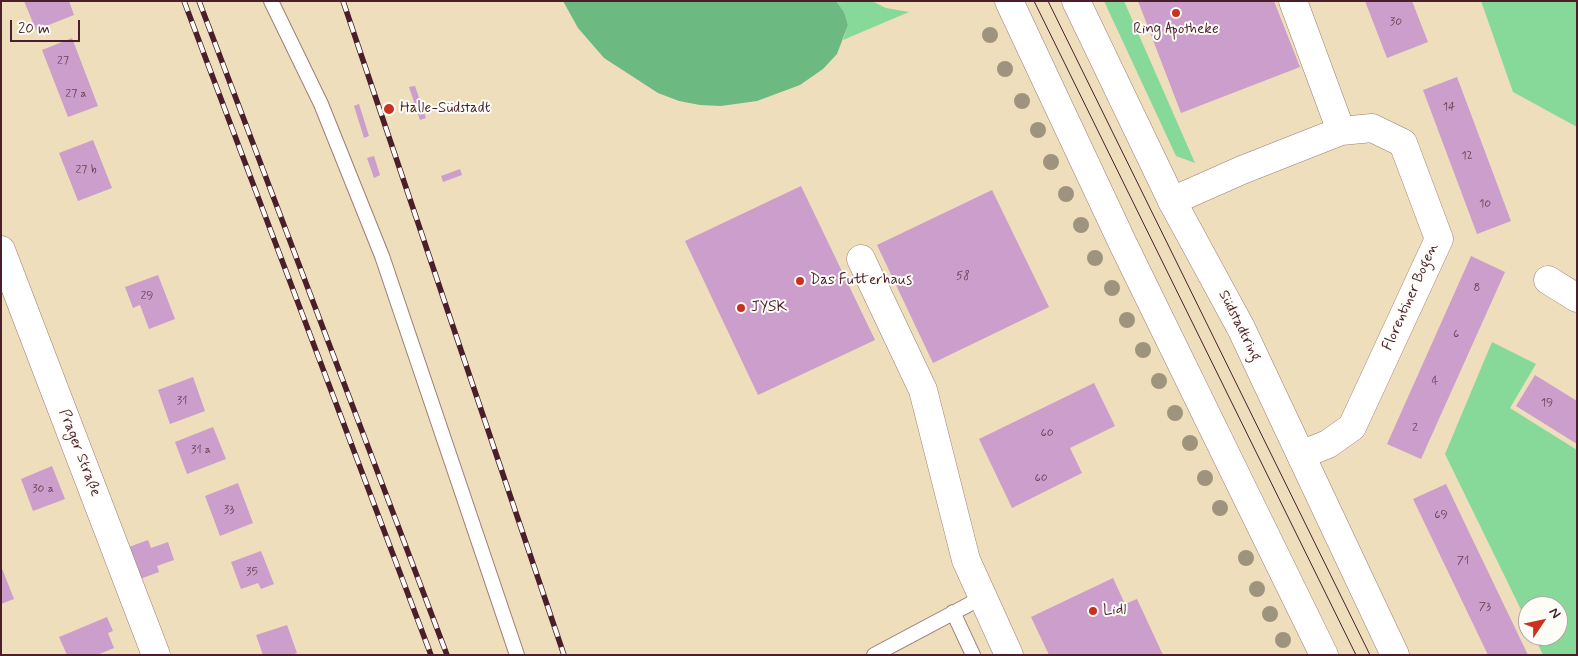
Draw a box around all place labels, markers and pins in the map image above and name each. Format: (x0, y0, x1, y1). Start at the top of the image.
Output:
marker: Ring Apotheke (1170, 7, 1182, 19)
place label: Ring Apotheke (1133, 21, 1219, 39)
place label: Halle-Südstadt (400, 100, 490, 118)
marker: Halle-Südstadt (382, 102, 396, 116)
place label: Das Futterhaus (810, 272, 912, 290)
marker: Das Futterhaus (794, 275, 806, 287)
place label: JYSK (751, 299, 787, 317)
marker: JYSK (735, 302, 747, 314)
place label: Lidl (1103, 602, 1126, 620)
marker: Lidl (1087, 605, 1099, 617)

